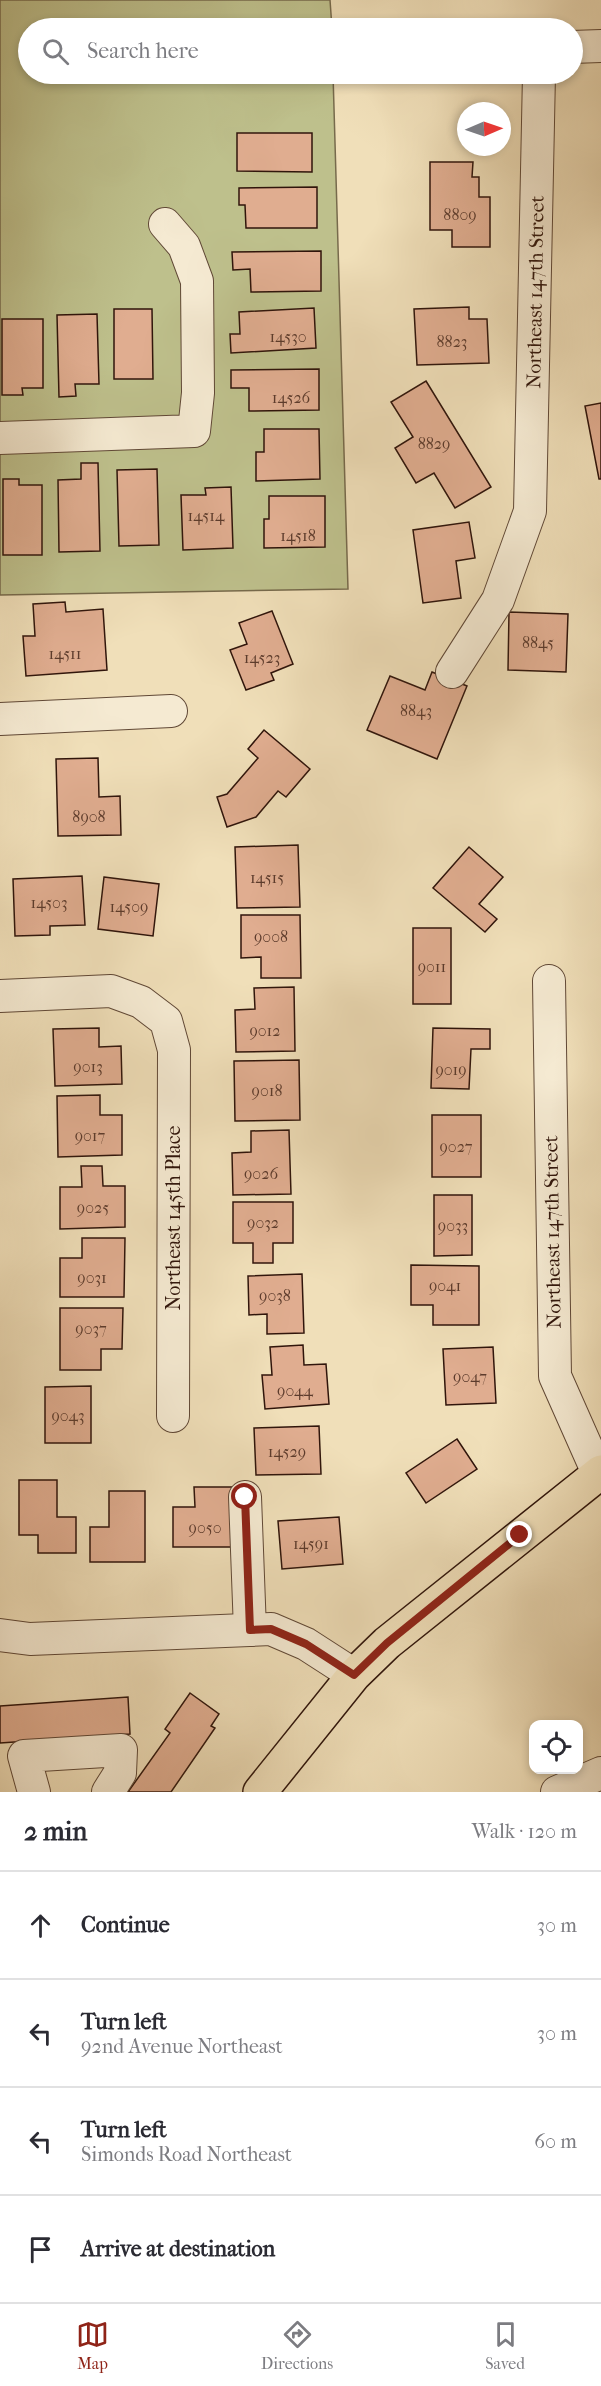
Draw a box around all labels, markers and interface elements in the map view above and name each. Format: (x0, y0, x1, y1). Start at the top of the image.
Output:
search box (18, 18, 583, 84)
icon: search (39, 35, 72, 68)
text: Search here (87, 38, 199, 64)
north arrow (457, 102, 511, 156)
street label: Northeast 147th Street (522, 195, 549, 389)
house number: 8809 (443, 205, 477, 224)
house number: 14530 (269, 327, 307, 346)
house number: 8823 (437, 332, 467, 351)
house number: 14526 (272, 388, 311, 407)
house number: 8829 (418, 434, 450, 453)
house number: 14514 (188, 506, 225, 525)
house number: 14518 (280, 526, 316, 545)
house number: 8845 (522, 633, 554, 652)
house number: 14511 (48, 644, 82, 663)
house number: 14523 (244, 648, 280, 667)
house number: 8843 (400, 701, 432, 720)
house number: 8908 (72, 807, 106, 826)
house number: 14515 (250, 868, 284, 887)
house number: 14503 (31, 893, 68, 912)
house number: 14509 (110, 897, 148, 916)
house number: 9008 (254, 927, 288, 946)
house number: 9011 (418, 957, 446, 976)
house number: 9012 (249, 1021, 281, 1040)
house number: 9013 (73, 1057, 103, 1076)
house number: 9019 (435, 1060, 467, 1079)
house number: 9018 (252, 1081, 282, 1100)
street label: Northeast 145th Place (162, 1125, 185, 1310)
house number: 9017 (75, 1126, 106, 1145)
street label: Northeast 147th Street (539, 1135, 566, 1329)
house number: 9027 (439, 1137, 473, 1156)
house number: 9026 (244, 1164, 278, 1183)
house number: 9025 (77, 1198, 109, 1217)
house number: 9032 (247, 1213, 279, 1232)
house number: 9033 (438, 1216, 468, 1235)
house number: 9031 (77, 1268, 107, 1287)
house number: 9041 (429, 1276, 461, 1295)
house number: 9038 (259, 1286, 291, 1305)
house number: 9037 (75, 1319, 107, 1338)
house number: 9047 (453, 1367, 487, 1386)
house number: 9044 (277, 1381, 314, 1400)
house number: 9043 (51, 1406, 85, 1425)
house number: 14529 (268, 1442, 306, 1461)
route start (231, 1483, 257, 1509)
house number: 9050 (189, 1518, 221, 1537)
route end (506, 1521, 532, 1547)
house number: 14591 (293, 1534, 329, 1553)
map controls (529, 1720, 583, 1774)
button: locate (529, 1720, 583, 1774)
text: 2 min (24, 1816, 87, 1847)
text: Walk · 120 m (472, 1820, 577, 1843)
icon: ahead (24, 1909, 57, 1942)
text: Continue (81, 1912, 170, 1938)
text: 30 m (537, 1914, 577, 1937)
text: Turn left (81, 2009, 167, 2035)
icon: left (24, 2017, 57, 2050)
text: 30 m (537, 2022, 577, 2045)
text: 92nd Avenue Northeast (81, 2035, 283, 2058)
text: Turn left (81, 2117, 167, 2143)
icon: left (24, 2125, 57, 2158)
text: 60 m (534, 2130, 577, 2153)
text: Simonds Road Northeast (81, 2143, 292, 2166)
icon: arrive (24, 2233, 57, 2266)
text: Arrive at destination (81, 2236, 275, 2262)
tab: Map (76, 2318, 109, 2373)
tab: Directions (261, 2318, 333, 2373)
tab: Saved (485, 2318, 525, 2373)

